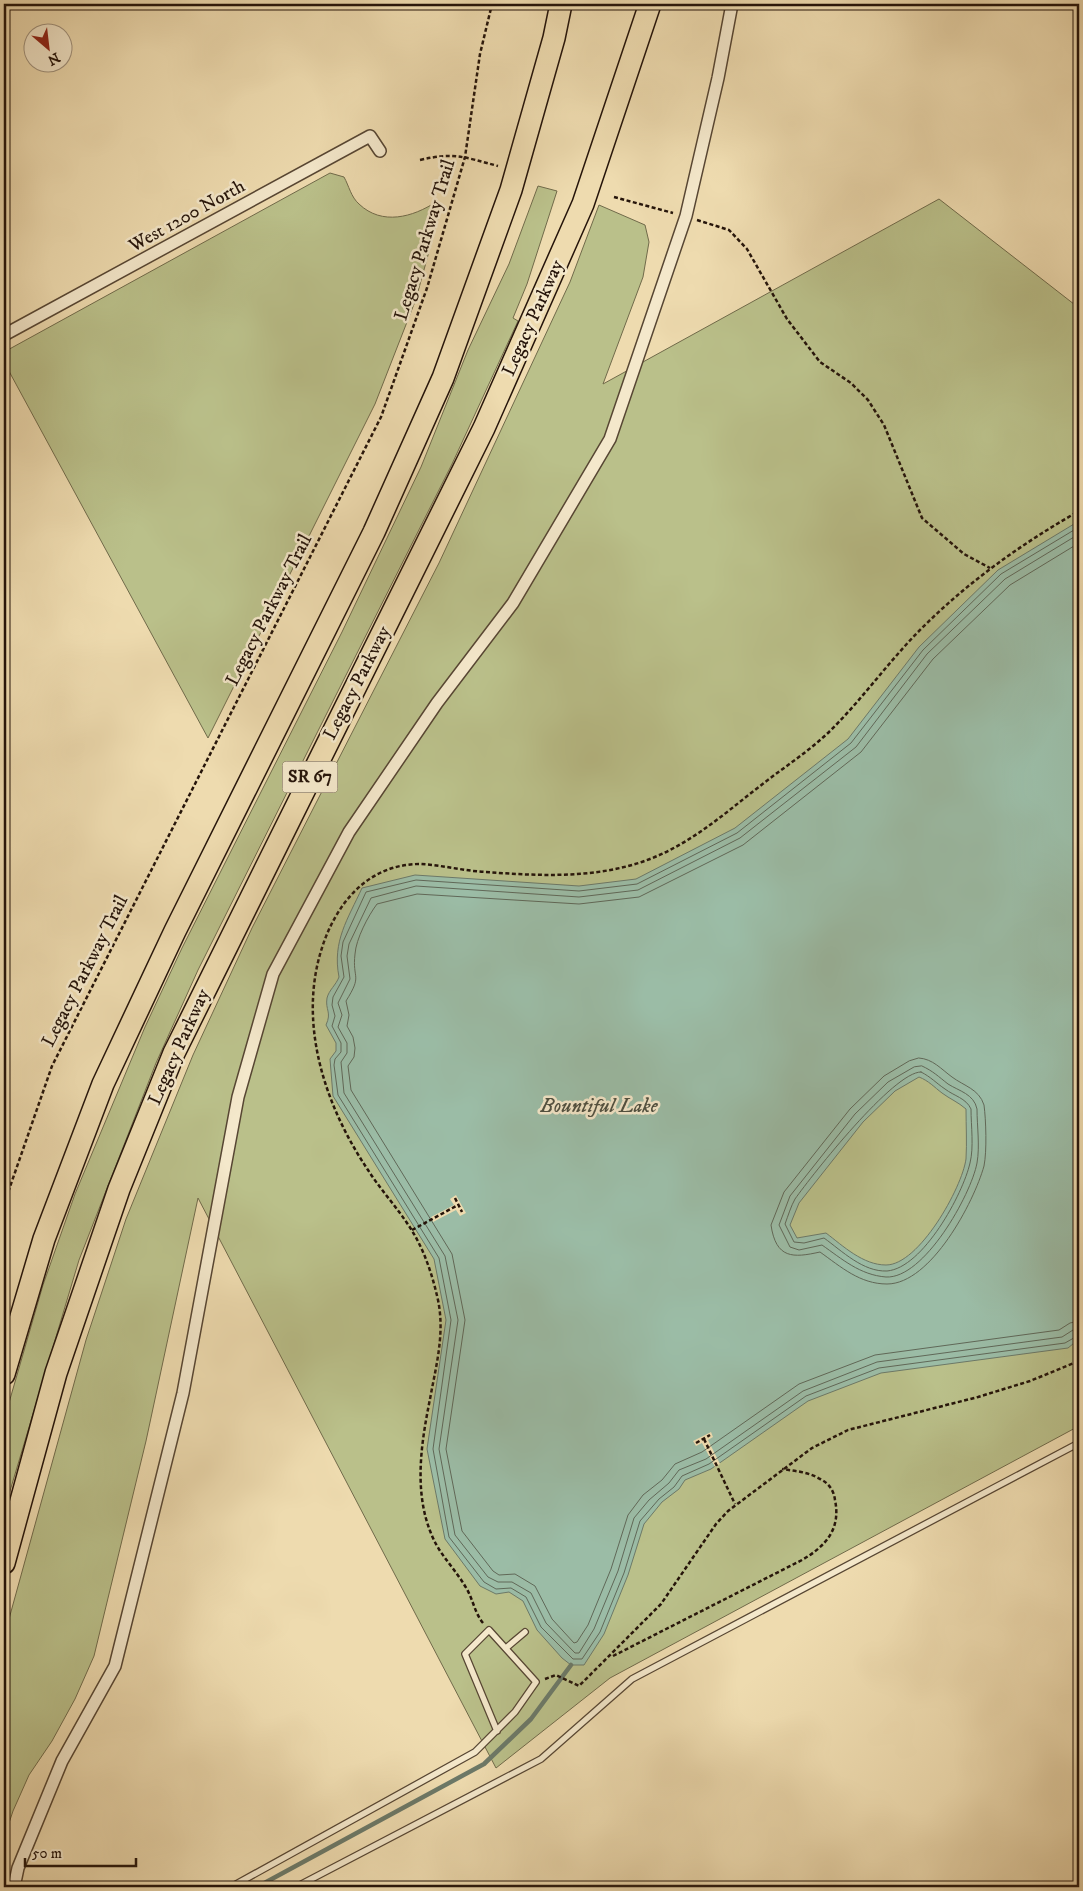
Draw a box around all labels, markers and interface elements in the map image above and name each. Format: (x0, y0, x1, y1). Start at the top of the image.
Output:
north arrow (22, 22, 72, 72)
text: N (44, 48, 63, 69)
street label: Legacy Parkway Trail (390, 157, 460, 323)
street label: West 1200 North (124, 175, 249, 258)
street label: Legacy Parkway (497, 255, 569, 380)
street label: Legacy Parkway Trail (221, 530, 317, 690)
street label: Legacy Parkway (318, 621, 396, 744)
road number: SR 67 (282, 762, 338, 792)
street label: Legacy Parkway Trail (37, 891, 133, 1051)
street label: Legacy Parkway (143, 984, 215, 1109)
water label: Bountiful Lake (540, 1094, 659, 1119)
scale bar (25, 1836, 136, 1868)
text: 50 m (32, 1844, 62, 1863)

